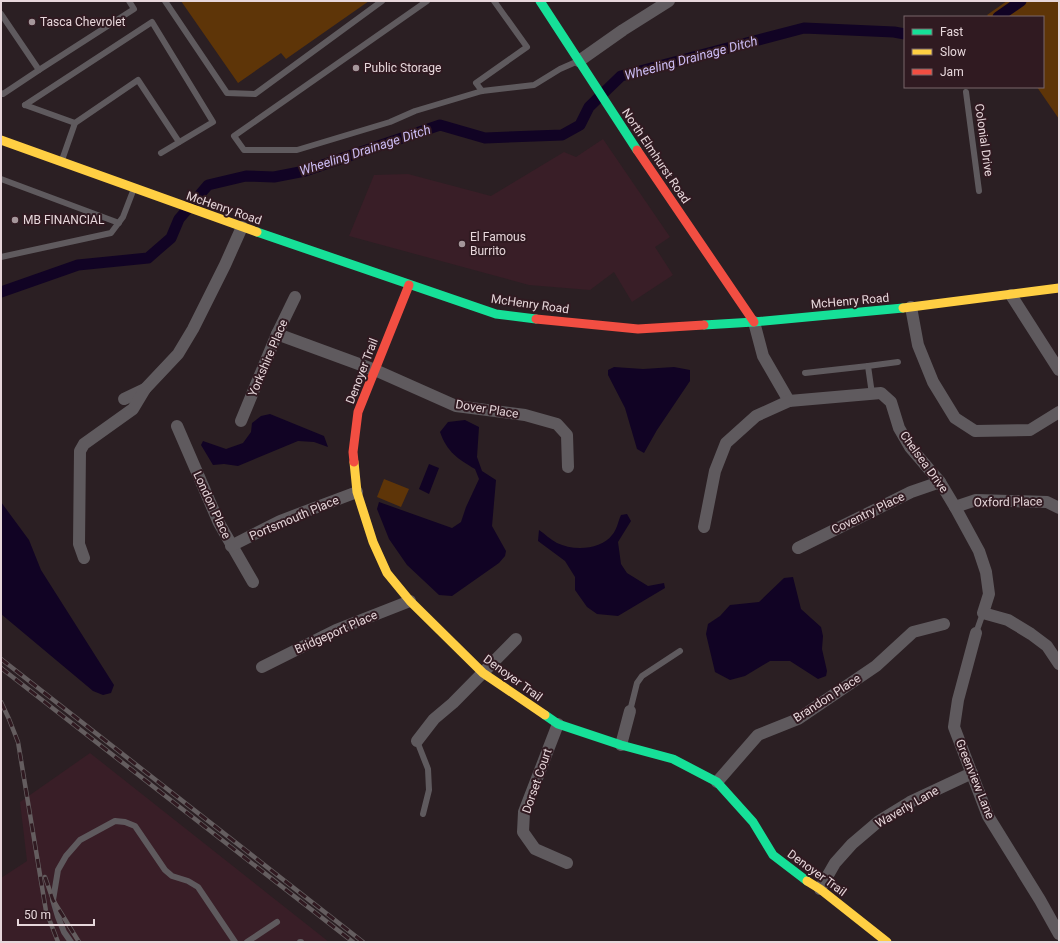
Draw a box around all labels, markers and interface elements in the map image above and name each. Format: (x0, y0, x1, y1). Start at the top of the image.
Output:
place label: Tasca Chevrolet (40, 15, 126, 29)
legend (904, 16, 1044, 88)
marker: Tasca Chevrolet (27, 17, 37, 27)
text: Fast (940, 25, 963, 39)
water label: Wheeling Drainage Ditch (623, 33, 759, 83)
text: Slow (940, 45, 966, 59)
place label: Public Storage (364, 61, 441, 75)
marker: Public Storage (351, 63, 361, 73)
text: Jam (940, 65, 964, 79)
street label: Colonial Drive (972, 103, 996, 177)
street label: North Elmhurst Road (619, 106, 693, 206)
water label: Wheeling Drainage Ditch (298, 122, 432, 178)
street label: McHenry Road (185, 189, 263, 227)
place label: MB FINANCIAL (23, 213, 105, 227)
marker: MB FINANCIAL (10, 215, 20, 225)
place label: El Famous Burrito (470, 230, 526, 258)
marker: El Famous Burrito (457, 239, 467, 249)
street label: McHenry Road (810, 291, 890, 311)
street label: McHenry Road (490, 292, 570, 316)
street label: Yorkshire Place (245, 317, 291, 399)
street label: Denoyer Trail (343, 336, 381, 406)
street label: Dover Place (455, 397, 519, 421)
street label: Chelsea Drive (897, 428, 951, 496)
street label: London Place (190, 469, 234, 541)
street label: Coventry Place (829, 489, 907, 537)
street label: Portsmouth Place (247, 493, 341, 543)
street label: Oxford Place (974, 494, 1042, 510)
street label: Bridgeport Place (293, 608, 379, 656)
street label: Denoyer Trail (481, 652, 545, 704)
street label: Brandon Place (791, 671, 863, 725)
street label: Greenview Lane (953, 737, 997, 821)
street label: Dorset Court (519, 747, 555, 815)
street label: Waverly Lane (873, 783, 941, 831)
street label: Denoyer Trail (785, 847, 849, 899)
scale bar (18, 901, 94, 927)
text: 50 m (24, 908, 51, 922)

